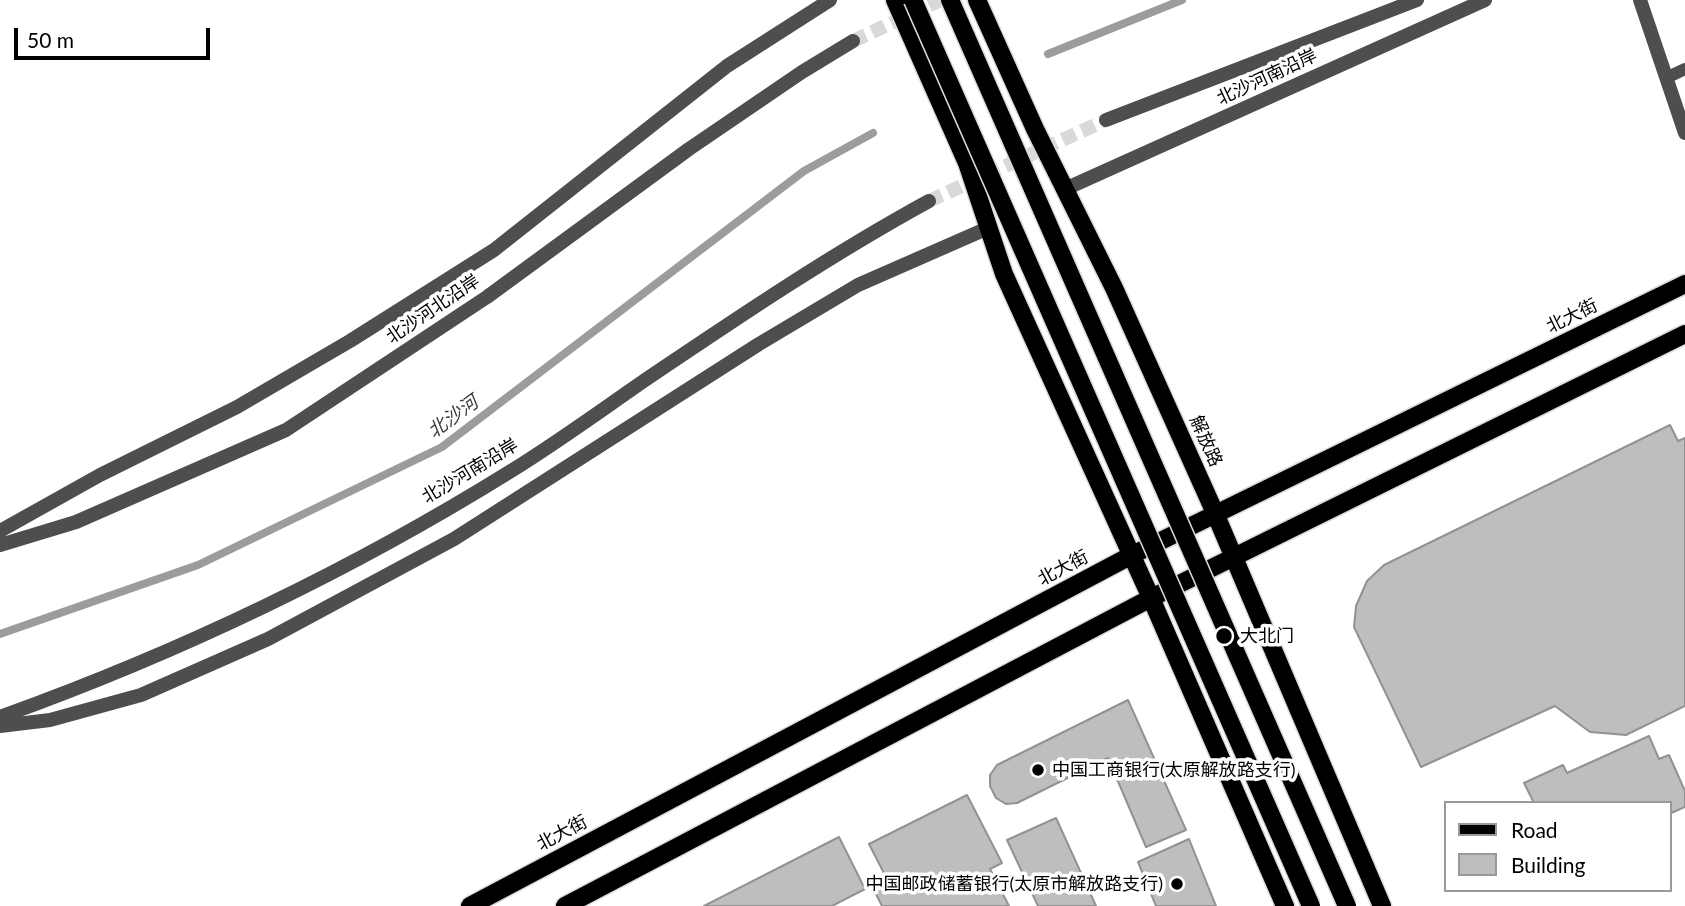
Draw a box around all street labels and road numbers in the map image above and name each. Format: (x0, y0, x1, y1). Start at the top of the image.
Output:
street label: 北沙河南沿岸 (1213, 44, 1321, 110)
street label: 北沙河北沿岸 (382, 270, 484, 348)
street label: 北大街 (1543, 294, 1601, 338)
street label: 解放路 (1185, 412, 1227, 470)
street label: 北沙河南沿岸 (418, 434, 522, 508)
street label: 北大街 (1034, 546, 1092, 590)
street label: 北大街 (533, 811, 591, 855)

